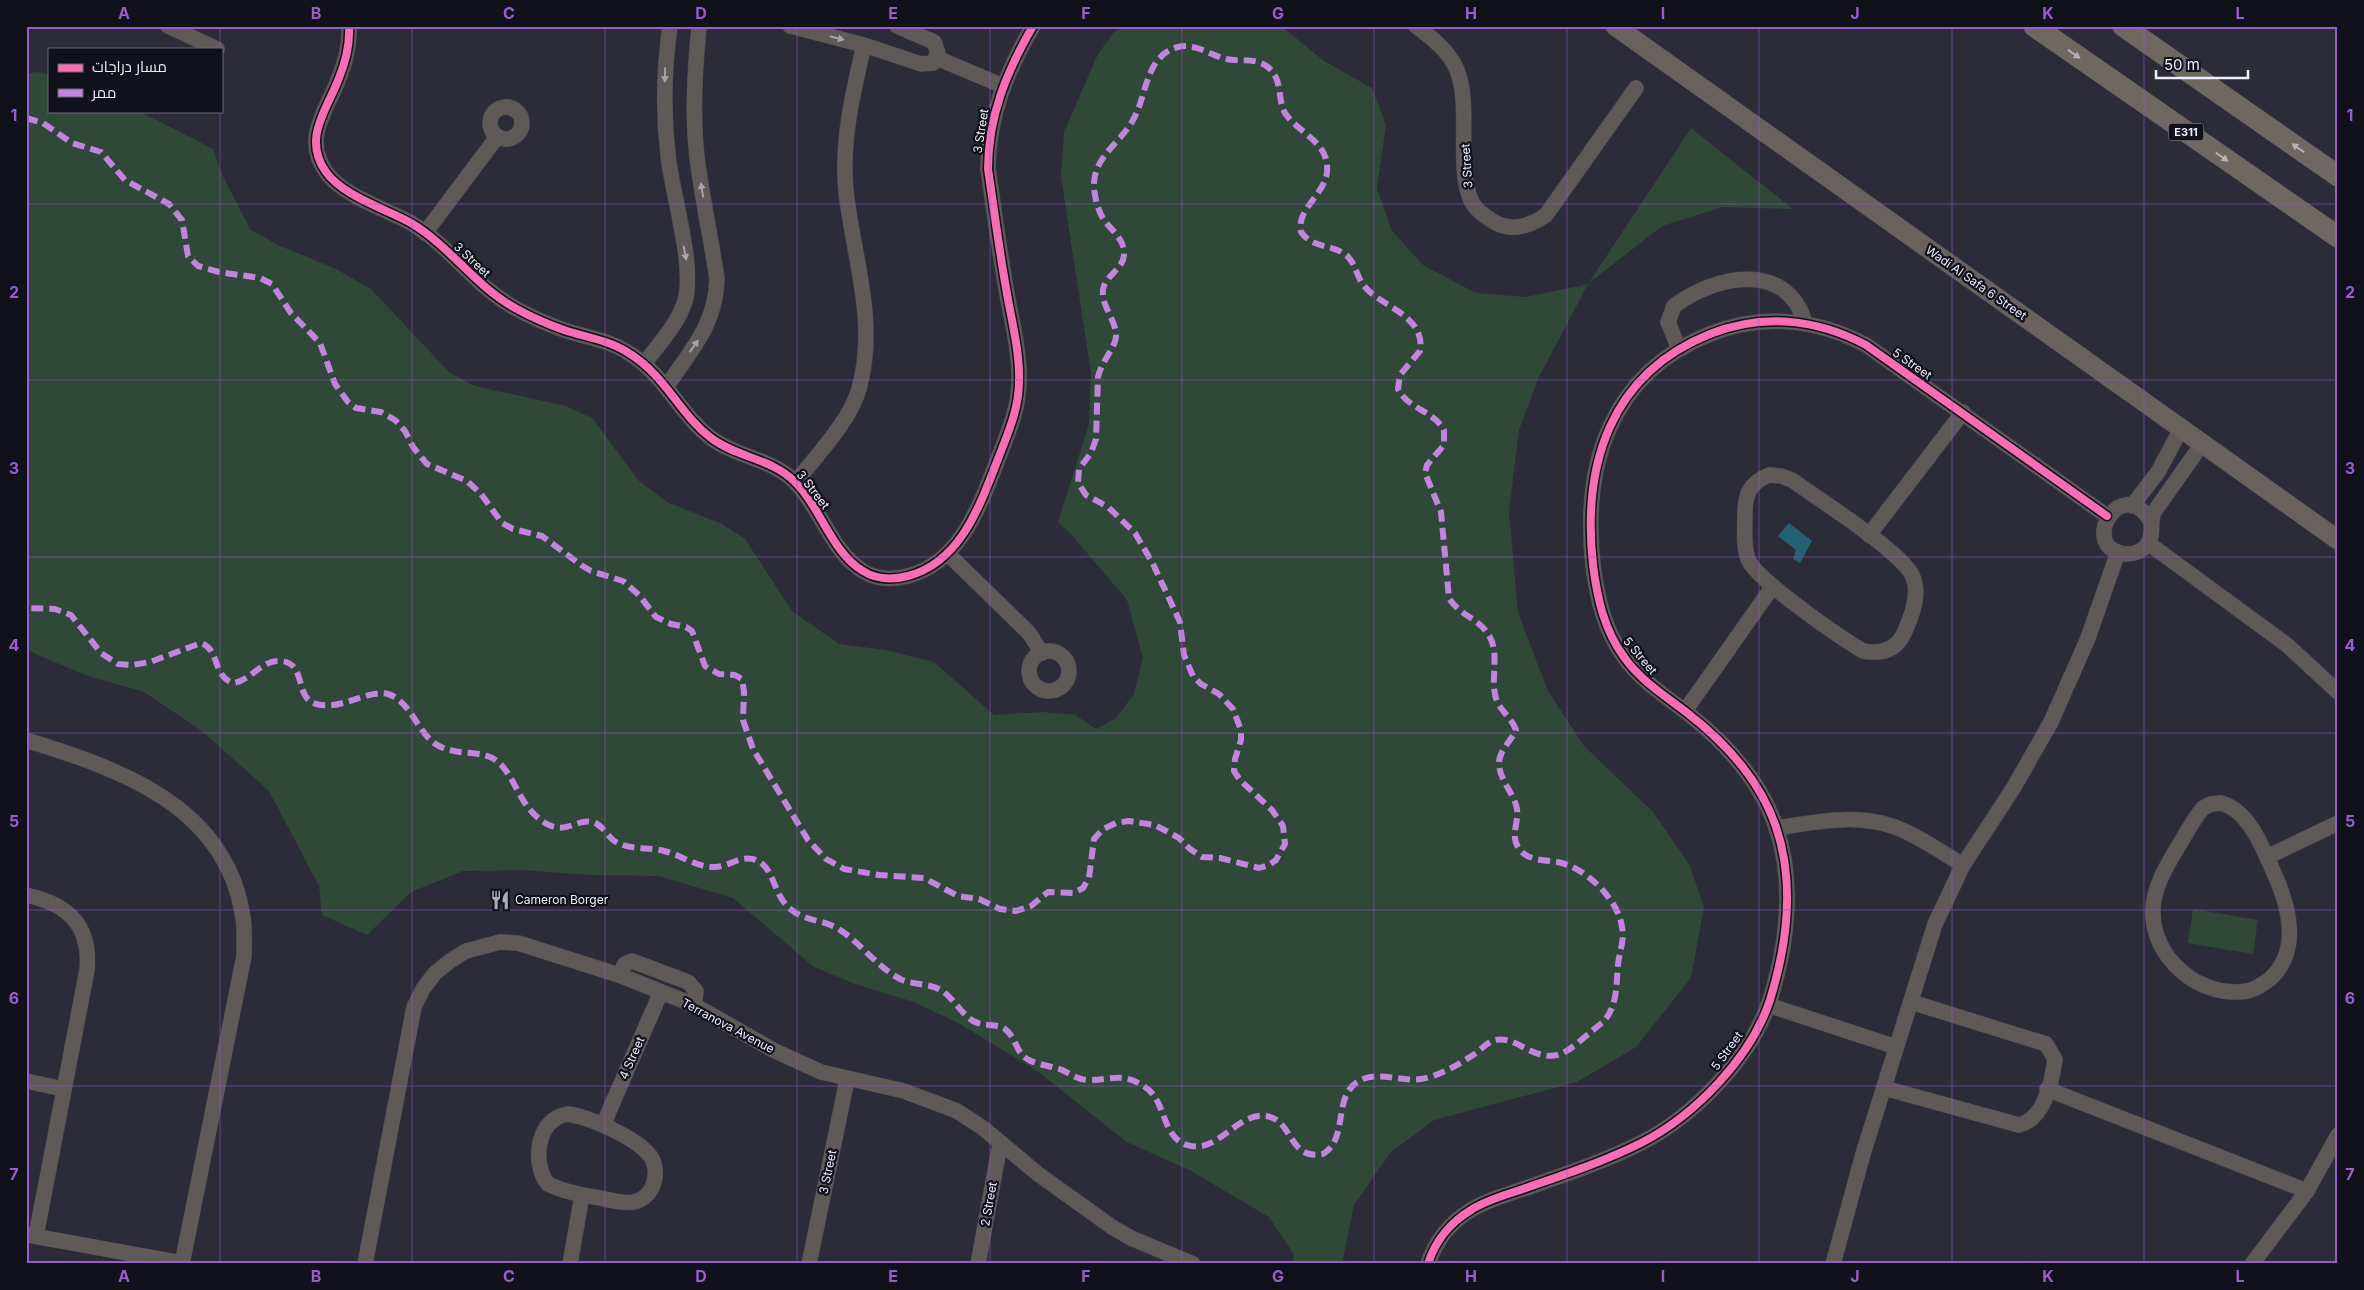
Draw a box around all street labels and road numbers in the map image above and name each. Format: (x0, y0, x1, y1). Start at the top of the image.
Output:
street label: 3 Street (970, 108, 991, 154)
road number: E311 (2168, 124, 2204, 140)
street label: 3 Street (1457, 143, 1476, 189)
street label: 3 Street (451, 239, 494, 280)
street label: Wadi Al Safa 6 Street (1923, 242, 2030, 323)
street label: 5 Street (1890, 345, 1935, 383)
street label: 3 Street (794, 467, 833, 512)
street label: 5 Street (1620, 634, 1660, 678)
street label: Terranova Avenue (679, 995, 777, 1056)
street label: 5 Street (1707, 1028, 1746, 1073)
street label: 4 Street (616, 1034, 648, 1081)
street label: 3 Street (816, 1148, 840, 1195)
street label: 2 Street (977, 1181, 1000, 1227)

